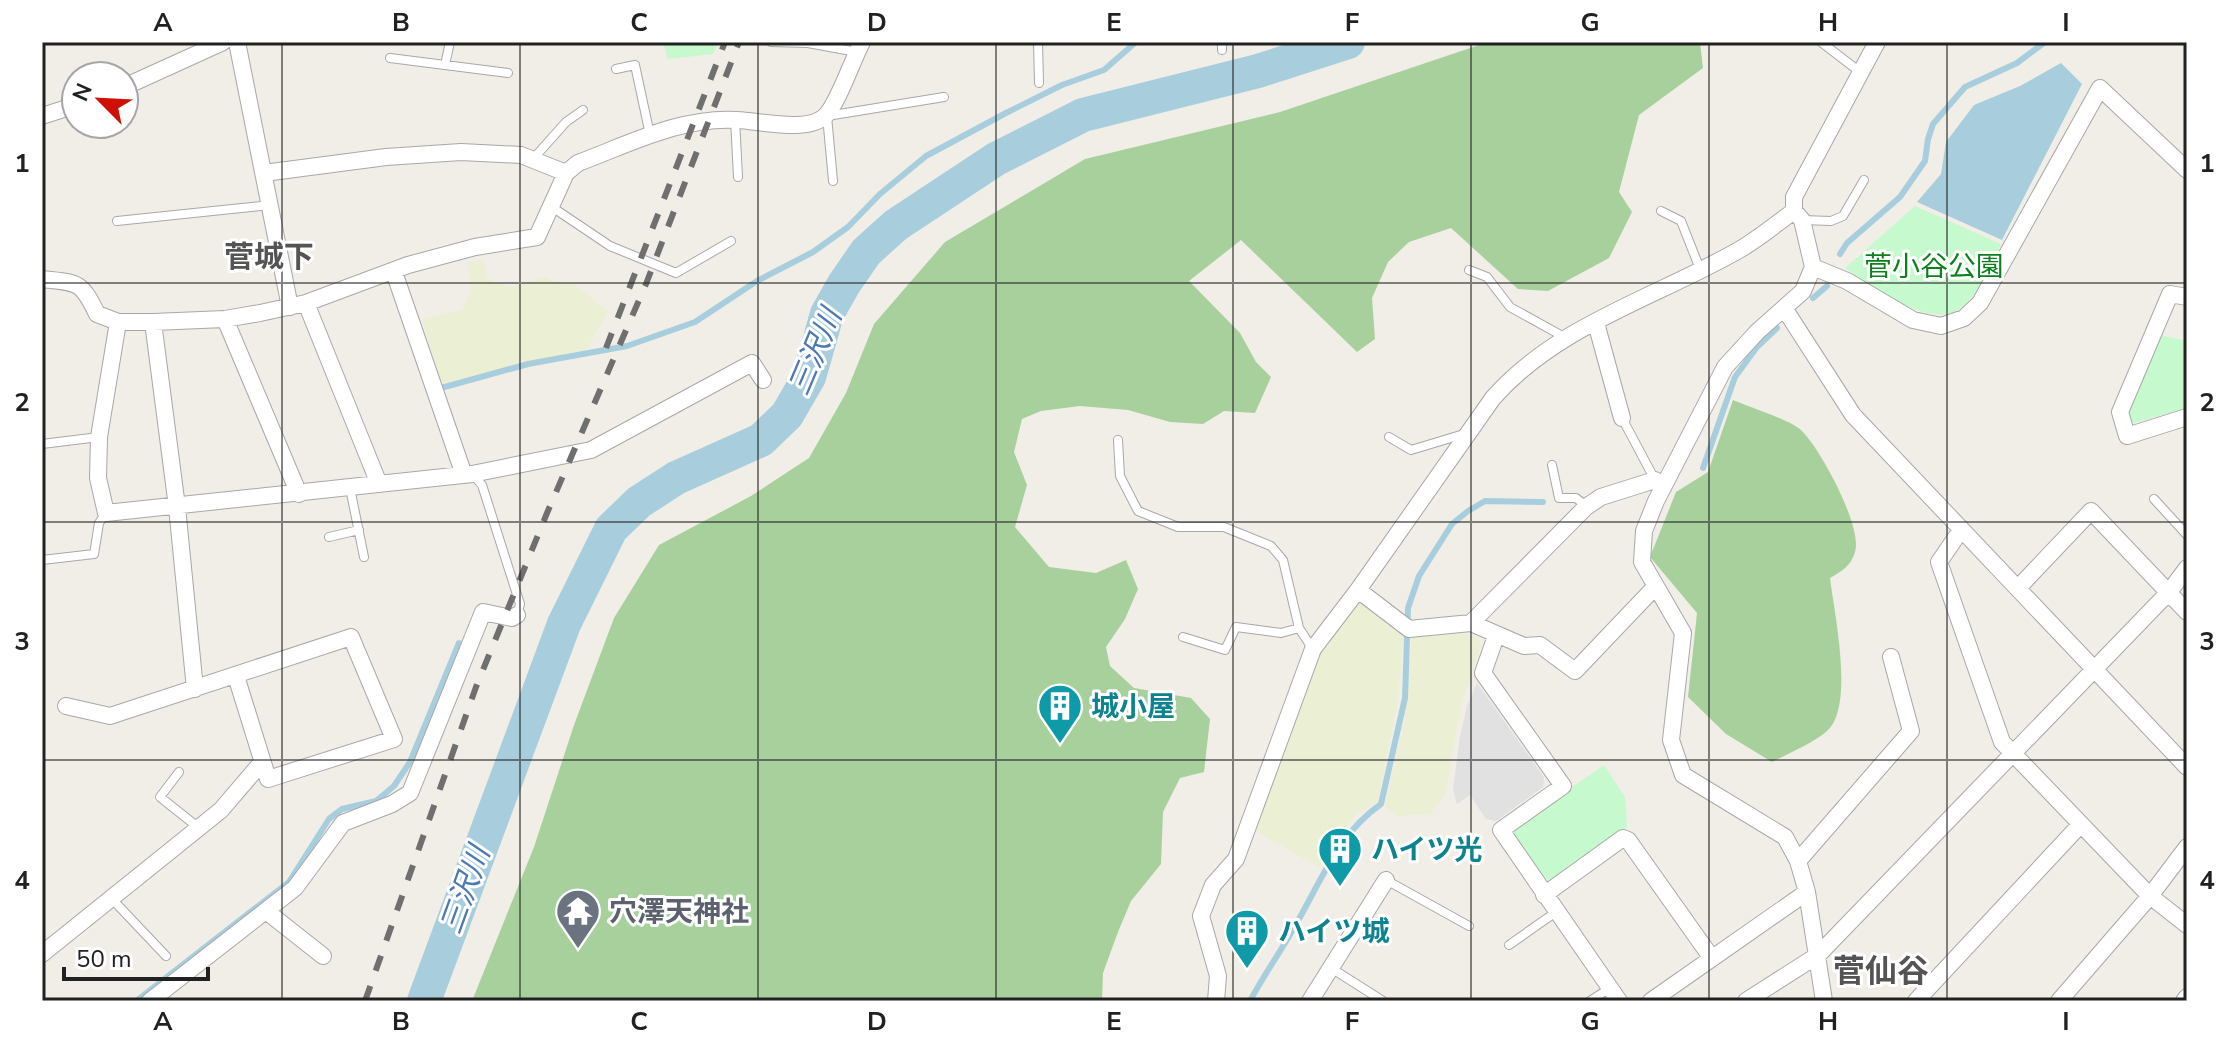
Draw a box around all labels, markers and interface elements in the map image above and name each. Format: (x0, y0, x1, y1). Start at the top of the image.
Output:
text: A (153, 5, 173, 40)
text: B (392, 5, 410, 40)
text: C (630, 5, 648, 40)
text: D (867, 5, 887, 40)
text: E (1106, 5, 1122, 40)
text: F (1345, 5, 1359, 40)
text: G (1580, 5, 1600, 40)
text: H (1818, 5, 1838, 40)
text: I (2062, 5, 2070, 40)
north arrow (60, 60, 140, 140)
text: N (66, 79, 100, 106)
text: 1 (14, 146, 30, 181)
text: 1 (2199, 146, 2215, 181)
district label: 菅城下 (224, 237, 314, 278)
park label: 菅小谷公園 (1864, 248, 2004, 286)
water label: 三沢川 (779, 300, 853, 402)
text: 2 (14, 385, 30, 420)
text: 2 (2199, 385, 2215, 420)
text: 3 (14, 624, 30, 659)
text: 3 (2199, 624, 2215, 659)
building icon: 城小屋 (1036, 682, 1084, 745)
place label: 城小屋 (1091, 688, 1175, 726)
building icon: ハイツ光 (1316, 825, 1364, 888)
place label: ハイツ光 (1371, 831, 1482, 869)
water label: 三沢川 (431, 838, 501, 939)
text: 4 (14, 863, 30, 898)
text: 4 (2199, 863, 2215, 898)
temple icon: 穴澤天神社 (554, 887, 602, 950)
place label: 穴澤天神社 (609, 893, 749, 931)
building icon: ハイツ城 (1223, 907, 1271, 970)
place label: ハイツ城 (1278, 913, 1389, 951)
scale bar (64, 931, 208, 981)
text: 50 m (76, 943, 132, 975)
district label: 菅仙谷 (1833, 950, 1929, 993)
text: A (153, 1004, 173, 1039)
text: B (392, 1004, 410, 1039)
text: C (630, 1004, 648, 1039)
text: D (867, 1004, 887, 1039)
text: E (1106, 1004, 1122, 1039)
text: F (1345, 1004, 1359, 1039)
text: G (1580, 1004, 1600, 1039)
text: H (1818, 1004, 1838, 1039)
text: I (2062, 1004, 2070, 1039)

